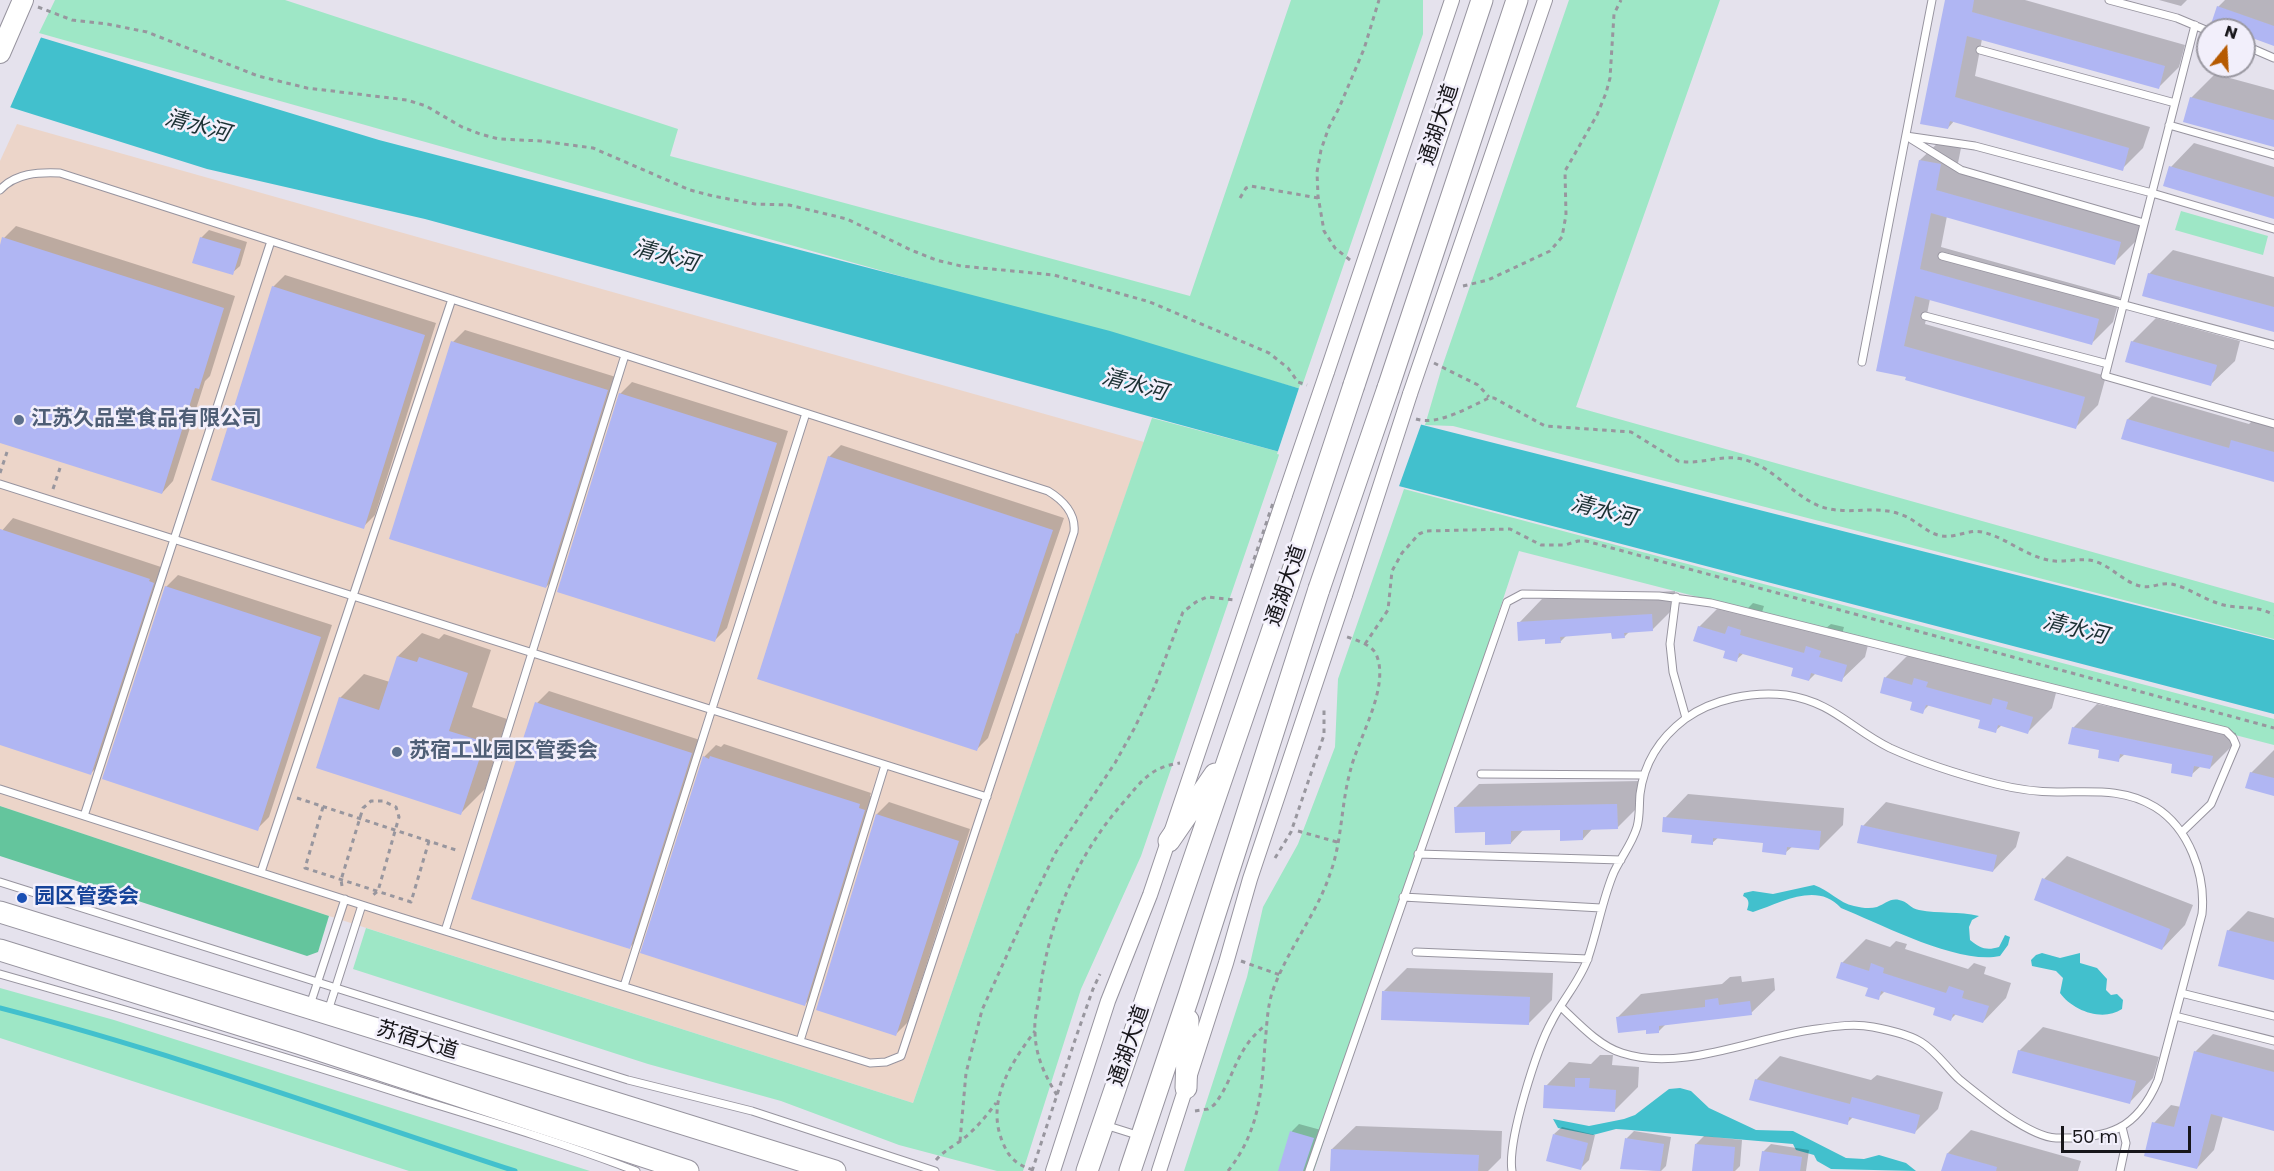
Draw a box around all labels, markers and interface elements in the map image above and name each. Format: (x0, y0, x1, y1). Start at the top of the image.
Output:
north arrow (2196, 18, 2256, 78)
text: N (2222, 20, 2240, 45)
street label: 通湖大道 (1415, 81, 1465, 169)
water label: 清水河 (162, 106, 232, 148)
water label: 清水河 (630, 236, 700, 278)
water label: 清水河 (1099, 365, 1169, 407)
place label: 江苏久品堂食品有限公司 (31, 407, 262, 433)
marker: 江苏久品堂食品有限公司 (12, 413, 26, 427)
water label: 清水河 (1568, 491, 1638, 533)
street label: 通湖大道 (1261, 542, 1313, 630)
water label: 清水河 (2040, 609, 2110, 651)
place label: 苏宿工业园区管委会 (409, 739, 598, 765)
marker: 苏宿工业园区管委会 (390, 745, 404, 759)
place label: 园区管委会 (34, 885, 139, 911)
marker: 园区管委会 (15, 891, 29, 905)
street label: 通湖大道 (1104, 1002, 1156, 1090)
street label: 苏宿大道 (373, 1017, 461, 1065)
scale bar (2064, 1114, 2194, 1152)
text: 50 m (2072, 1124, 2118, 1149)

